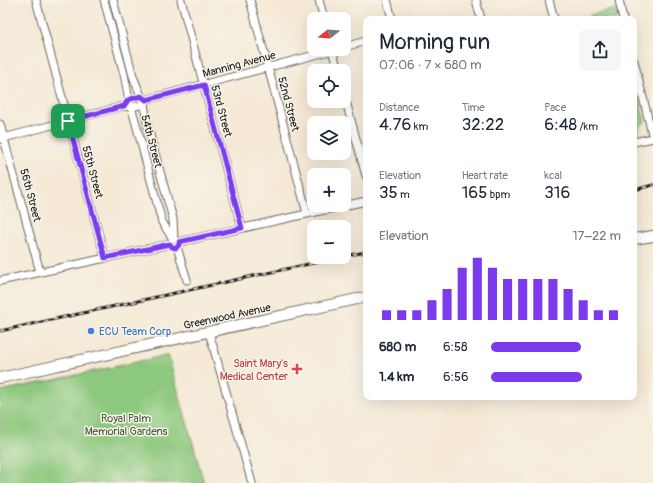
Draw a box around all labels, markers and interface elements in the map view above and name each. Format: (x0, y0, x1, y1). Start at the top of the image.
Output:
north arrow (307, 12, 351, 56)
map controls (307, 12, 351, 264)
text: Morning run (379, 28, 490, 56)
button: share (579, 29, 621, 71)
street label: Manning Avenue (201, 48, 278, 80)
text: 07:06 · 7 × 680 m (379, 57, 482, 73)
button: locate (307, 64, 351, 108)
street label: 52nd Street (275, 75, 302, 133)
street label: 53rd Street (208, 84, 235, 139)
text: Distance (379, 101, 419, 114)
text: Time (462, 101, 485, 114)
text: Pace (544, 101, 566, 114)
pin (51, 104, 85, 138)
icon: arrive (57, 110, 79, 132)
street label: 54th Street (138, 113, 165, 170)
text: 4.76 (379, 114, 411, 135)
text: 32:22 (462, 114, 504, 135)
text: 6:48 (544, 114, 577, 135)
button: layers (307, 116, 351, 160)
text: km (411, 120, 428, 133)
text: /km (577, 120, 598, 133)
street label: 55th Street (79, 144, 106, 200)
street label: 56th Street (17, 167, 44, 224)
button: + (307, 168, 351, 212)
text: Elevation (379, 169, 421, 182)
text: Heart rate (462, 169, 508, 182)
text: kcal (544, 169, 562, 182)
text: 35 (379, 182, 398, 203)
text: 165 (462, 182, 487, 203)
text: 316 (544, 182, 570, 203)
text: m (398, 188, 410, 201)
text: bpm (487, 188, 510, 201)
button: − (307, 220, 351, 264)
text: Elevation (379, 228, 429, 244)
text: 17–22 m (572, 228, 621, 244)
street label: Greenwood Avenue (182, 301, 272, 332)
place label: ECU Team Corp (99, 325, 171, 338)
marker: ECU Team Corp (86, 326, 96, 336)
text: 680 m (379, 339, 416, 355)
text: 6:58 (443, 339, 468, 355)
place label: Saint Mary's Medical Center (220, 357, 288, 383)
marker: Saint Mary's Medical Center (291, 363, 303, 375)
text: 1.4 km (379, 369, 414, 385)
text: 6:56 (443, 369, 469, 385)
park label: Royal Palm Memorial Gardens (85, 412, 167, 438)

